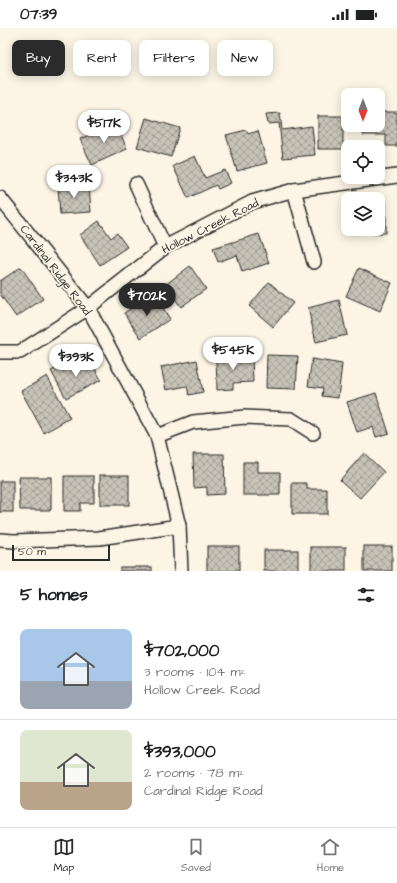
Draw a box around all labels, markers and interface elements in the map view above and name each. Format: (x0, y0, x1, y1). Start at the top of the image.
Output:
text: 07:39 (20, 4, 57, 25)
chip: Buy (12, 40, 65, 76)
chip: Rent (73, 40, 131, 76)
chip: Filters (139, 40, 209, 76)
chip: New (217, 40, 273, 76)
north arrow (341, 88, 385, 132)
map controls (341, 88, 385, 236)
pin: $517K (76, 110, 132, 144)
text: $517K (87, 114, 121, 132)
button: locate (341, 140, 385, 184)
pin: $343K (46, 165, 102, 199)
text: $343K (55, 169, 93, 187)
button: layers (341, 192, 385, 236)
street label: Hollow Creek Road (159, 195, 262, 258)
street label: Cardinal Ridge Road (15, 221, 95, 320)
pin: $702K (119, 283, 175, 317)
text: $702K (128, 287, 166, 305)
pin: $545K (205, 337, 261, 371)
text: $545K (212, 341, 254, 359)
pin: $393K (48, 344, 104, 378)
text: $393K (58, 348, 94, 366)
scale bar (12, 543, 110, 562)
text: 50 m (18, 544, 46, 559)
text: 5 homes (20, 583, 88, 607)
icon: filters (355, 584, 377, 606)
text: $702,000 (144, 639, 220, 663)
icon: home (52, 645, 100, 693)
text: 3 rooms · 104 m² (144, 663, 245, 681)
text: Hollow Creek Road (144, 681, 260, 699)
text: $393,000 (144, 740, 216, 764)
icon: home (52, 746, 100, 794)
text: 2 rooms · 78 m² (144, 764, 244, 782)
text: Cardinal Ridge Road (144, 782, 263, 800)
tab: Map (53, 836, 75, 875)
tab: Saved (181, 836, 211, 875)
tab: Home (317, 836, 344, 875)

